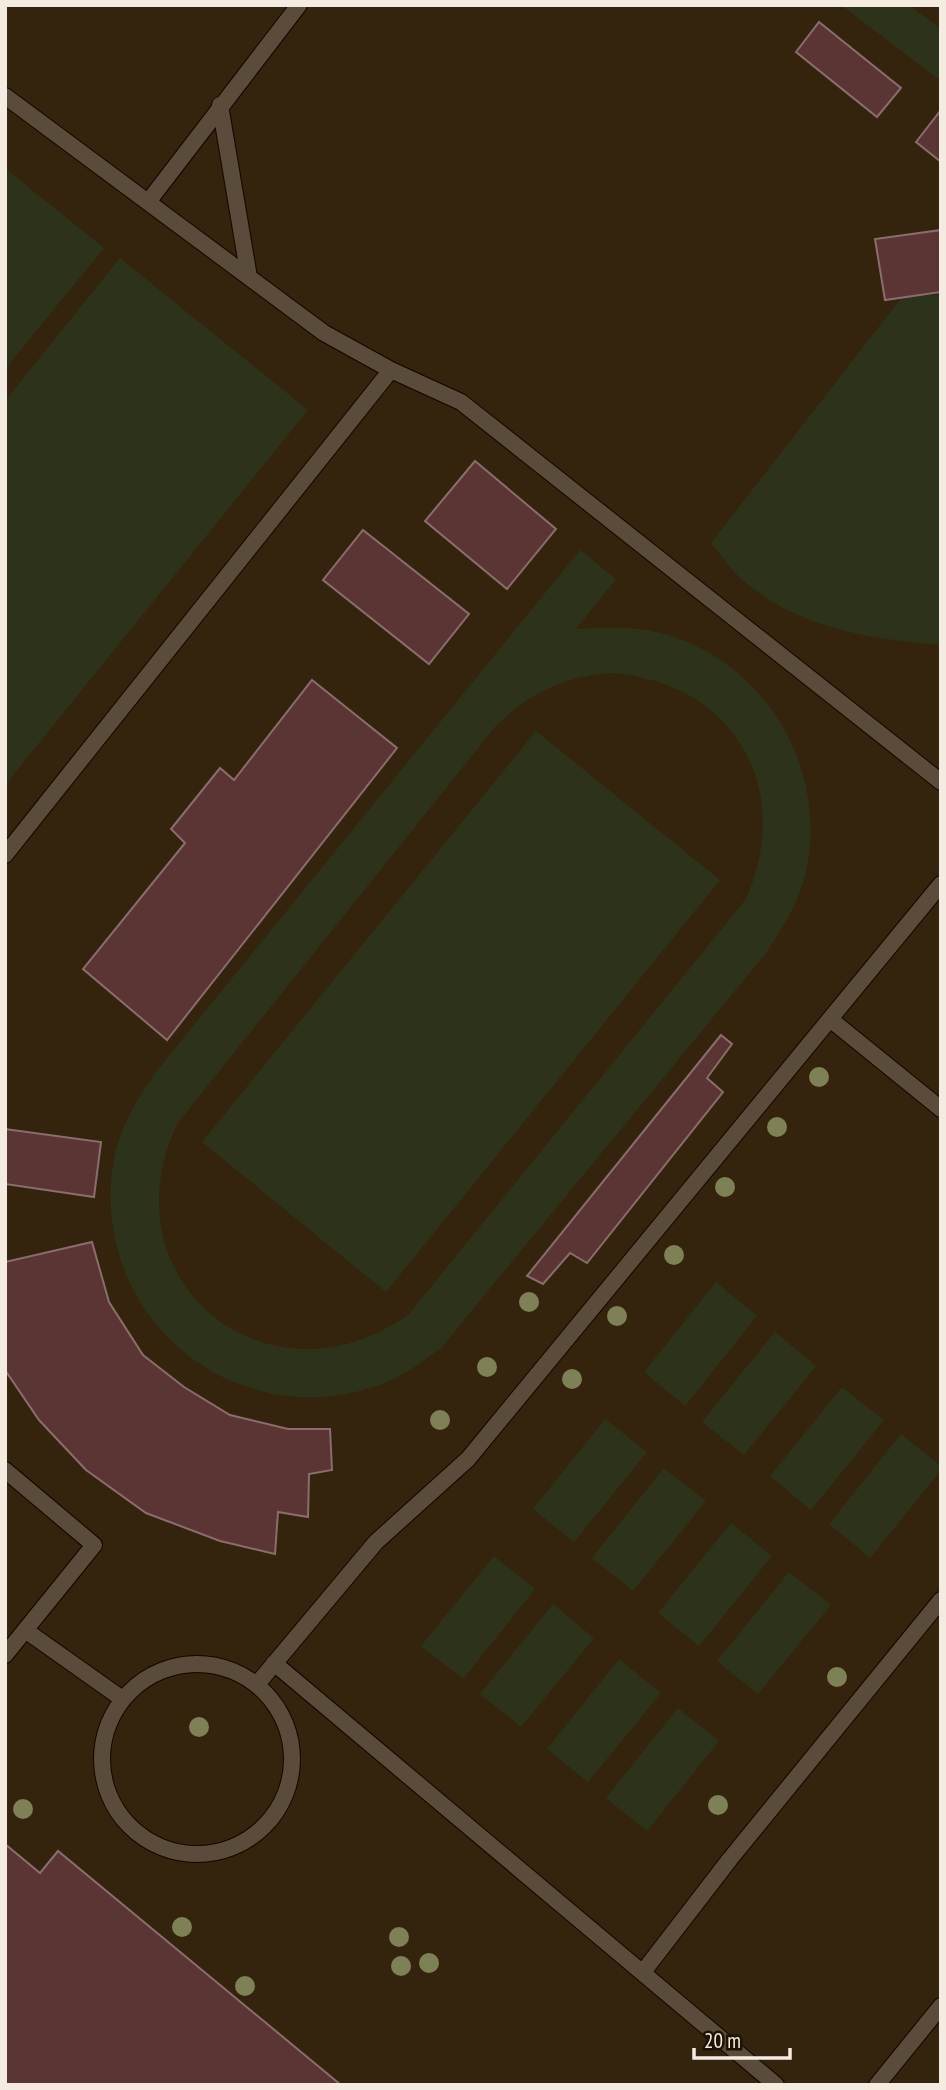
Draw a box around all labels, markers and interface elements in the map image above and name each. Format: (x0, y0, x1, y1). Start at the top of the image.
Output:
scale bar (694, 2016, 790, 2060)
text: 20 m (704, 2027, 741, 2054)

